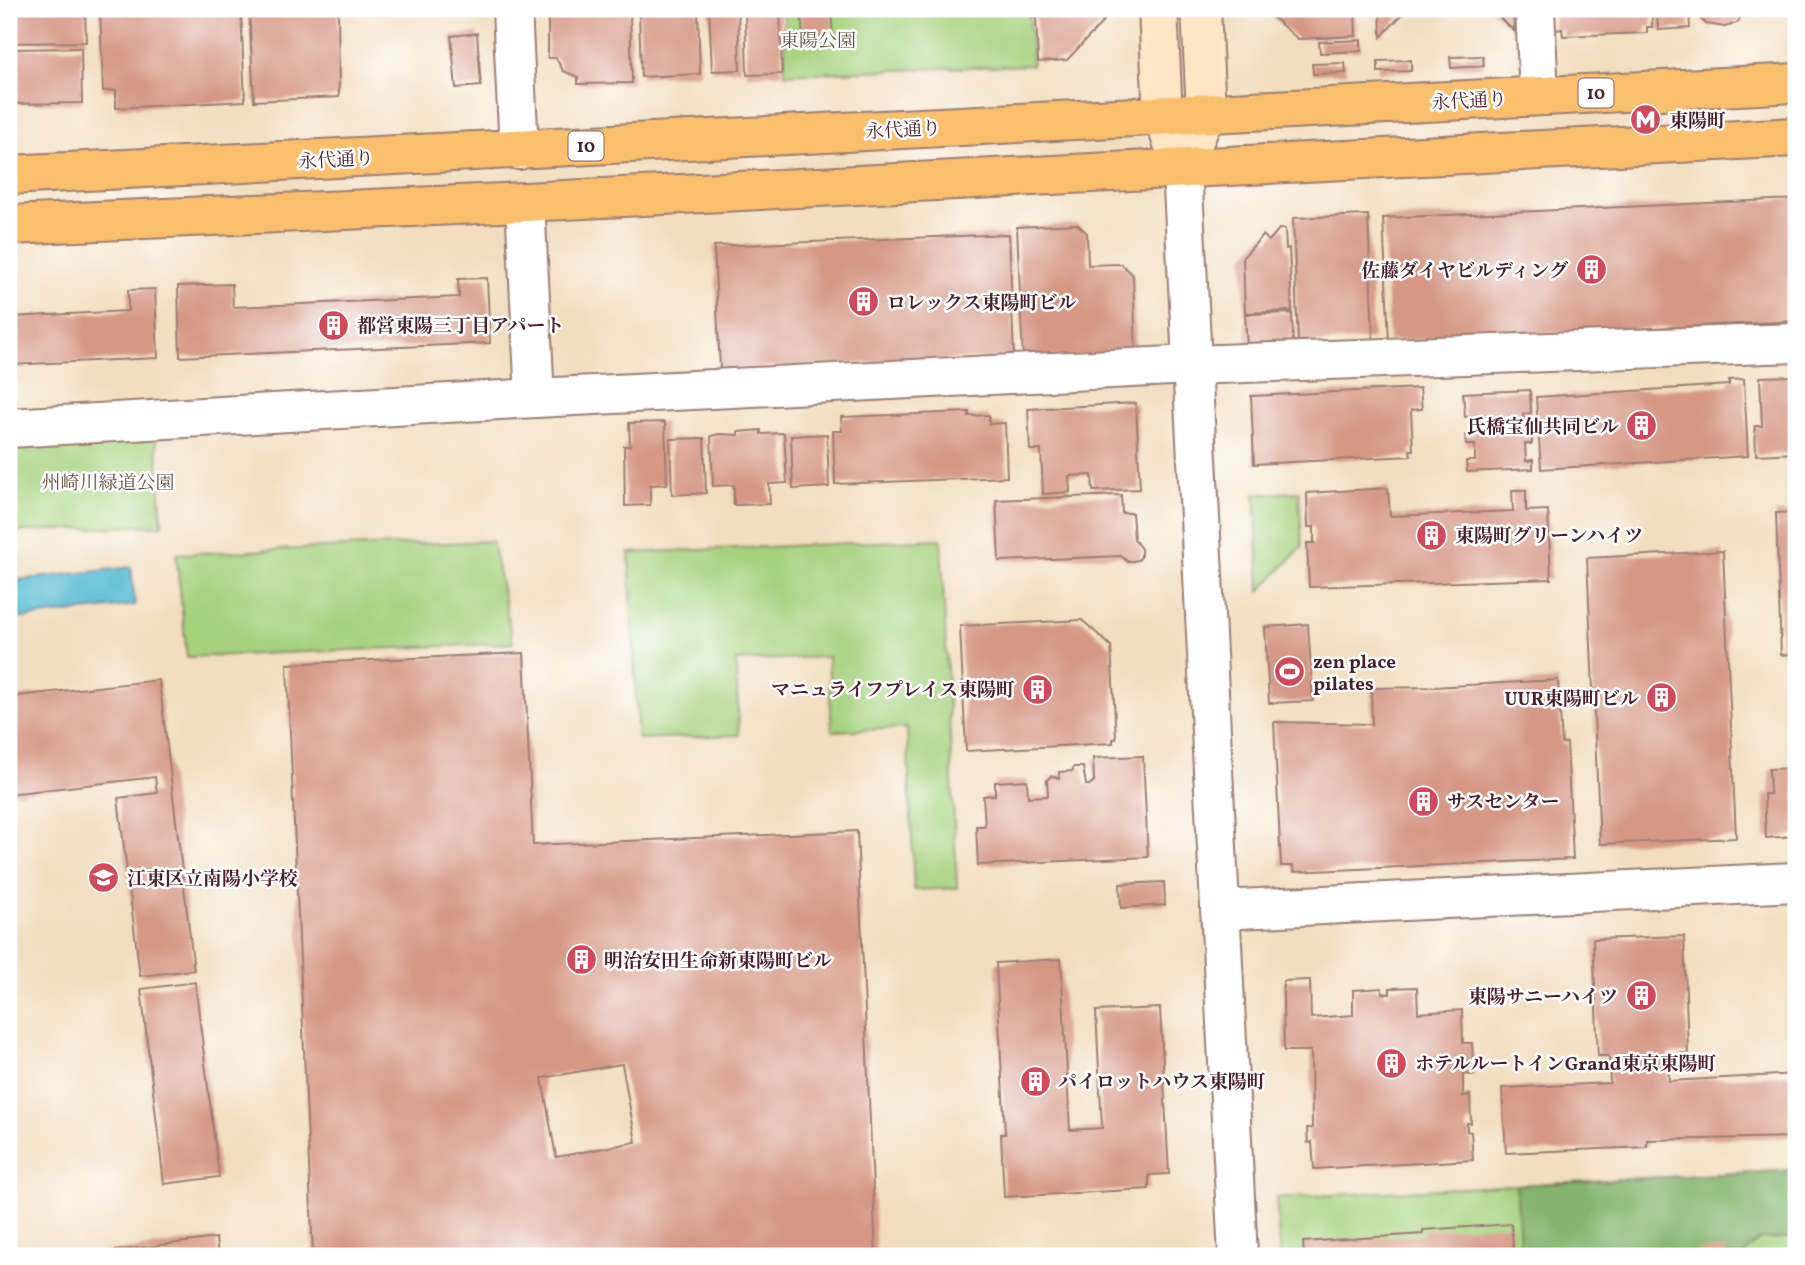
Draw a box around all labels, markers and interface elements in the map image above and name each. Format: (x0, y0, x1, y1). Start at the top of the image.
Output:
park label: 東陽公園 (780, 29, 856, 55)
road number: 10 (1578, 78, 1614, 108)
street label: 永代通り (1430, 87, 1508, 117)
metro station icon: 東陽町 (1629, 103, 1663, 137)
place label: 東陽町 (1669, 109, 1726, 135)
street label: 永代通り (864, 116, 942, 146)
road number: 10 (568, 132, 604, 160)
street label: 永代通り (297, 146, 375, 176)
building icon: 佐藤ダイヤビルディング (1574, 253, 1608, 287)
place label: 佐藤ダイヤビルディング (1361, 259, 1569, 285)
building icon: ロレックス東陽町ビル (847, 285, 881, 319)
place label: ロレックス東陽町ビル (887, 291, 1077, 317)
building icon: 都営東陽三丁目アパート (317, 308, 351, 342)
place label: 都営東陽三丁目アパート (357, 314, 564, 340)
building icon: 氏橋宝仙共同ビル (1625, 409, 1659, 443)
place label: 氏橋宝仙共同ビル (1467, 415, 1619, 441)
park label: 州崎川緑道公園 (41, 471, 175, 497)
building icon: 東陽町グリーンハイツ (1415, 518, 1449, 552)
place label: 東陽町グリーンハイツ (1455, 524, 1643, 550)
place label: zen place pilates (1313, 650, 1396, 698)
sports icon: zen place pilates (1273, 655, 1307, 689)
building icon: マニュライフプレイス東陽町 (1021, 672, 1055, 706)
place label: マニュライフプレイス東陽町 (771, 678, 1015, 704)
building icon: UUR東陽町ビル (1645, 681, 1679, 715)
place label: UUR東陽町ビル (1505, 687, 1639, 713)
building icon: サスセンター (1407, 784, 1441, 818)
place label: サスセンター (1447, 790, 1559, 816)
school or university icon: 江東区立南陽小学校 (87, 861, 121, 895)
place label: 江東区立南陽小学校 (127, 867, 298, 893)
building icon: 明治安田生命新東陽町ビル (564, 943, 598, 977)
place label: 明治安田生命新東陽町ビル (604, 949, 832, 975)
building icon: 東陽サニーハイツ (1624, 979, 1658, 1013)
place label: 東陽サニーハイツ (1468, 985, 1618, 1011)
building icon: ホテルルートインGrand東京東陽町 (1375, 1046, 1409, 1080)
place label: ホテルルートインGrand東京東陽町 (1415, 1052, 1716, 1078)
building icon: パイロットハウス東陽町 (1018, 1064, 1052, 1098)
place label: パイロットハウス東陽町 (1058, 1070, 1266, 1096)

